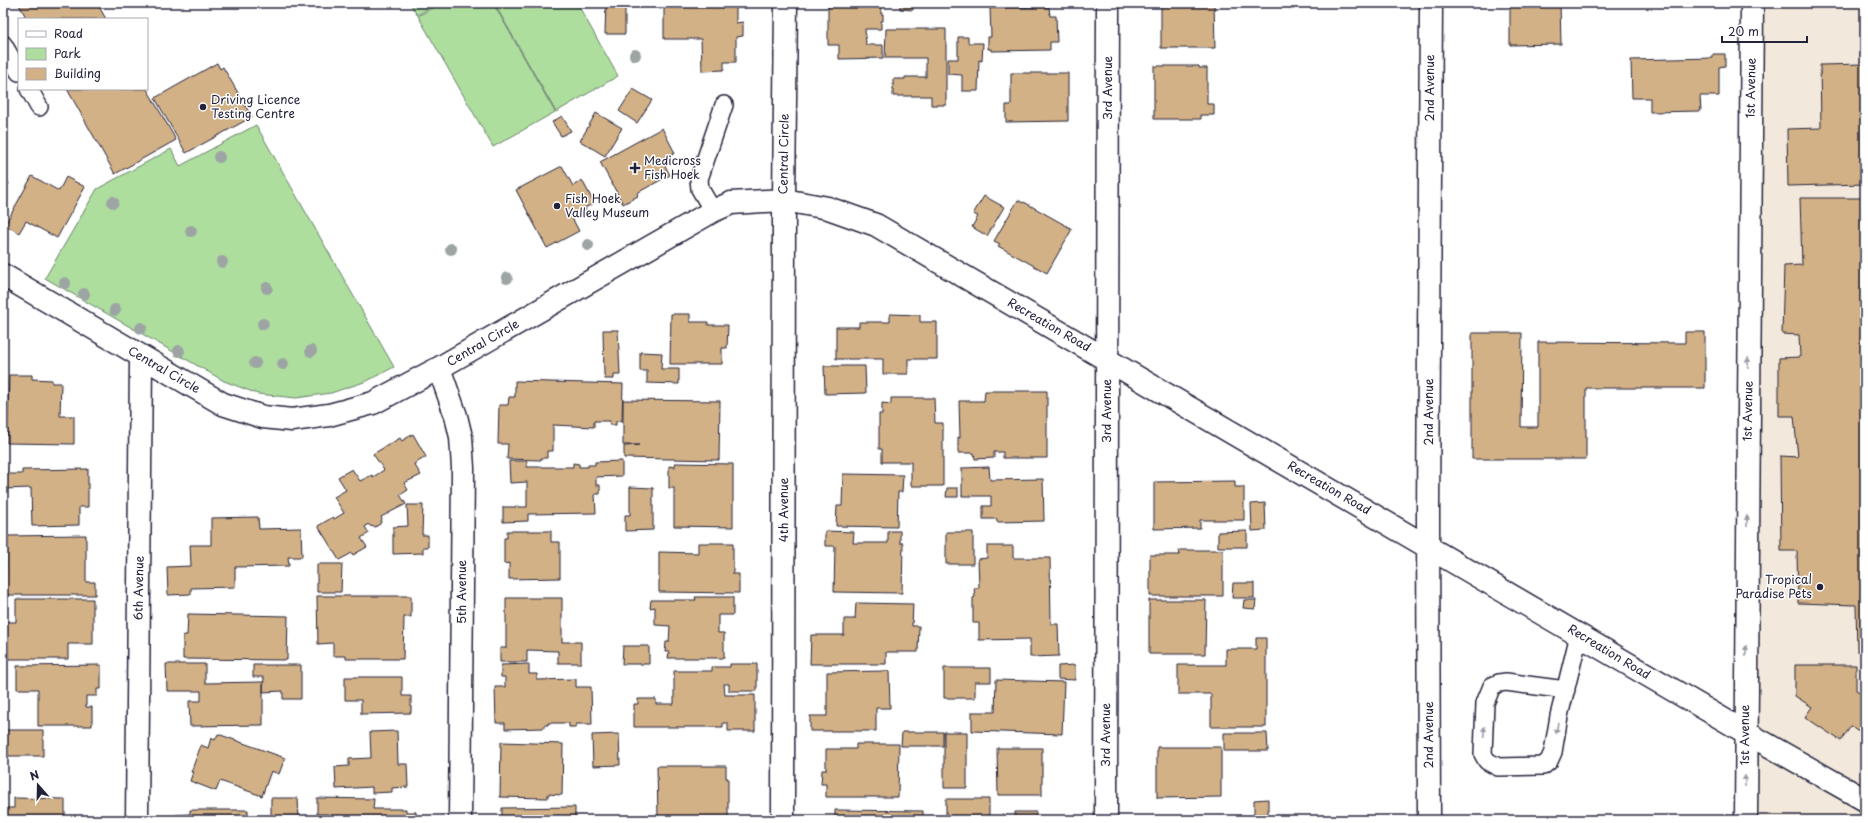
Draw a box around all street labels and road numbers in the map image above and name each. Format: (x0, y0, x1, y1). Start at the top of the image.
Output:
street label: 2nd Avenue (1420, 54, 1438, 122)
street label: 3rd Avenue (1098, 55, 1116, 120)
street label: 1st Avenue (1740, 57, 1760, 118)
street label: Central Circle (773, 113, 793, 195)
street label: Recreation Road (1004, 293, 1095, 355)
street label: Central Circle (443, 314, 522, 370)
street label: Central Circle (125, 341, 204, 397)
street label: 3rd Avenue (1097, 378, 1115, 443)
street label: 2nd Avenue (1419, 378, 1437, 446)
street label: 1st Avenue (1737, 380, 1757, 441)
street label: Recreation Road (1284, 456, 1375, 518)
street label: 4th Avenue (774, 477, 792, 542)
street label: 6th Avenue (128, 555, 148, 620)
street label: 5th Avenue (452, 559, 470, 624)
street label: Recreation Road (1565, 619, 1654, 683)
street label: 2nd Avenue (1419, 701, 1437, 769)
street label: 3rd Avenue (1096, 702, 1114, 767)
street label: 1st Avenue (1735, 704, 1753, 765)

